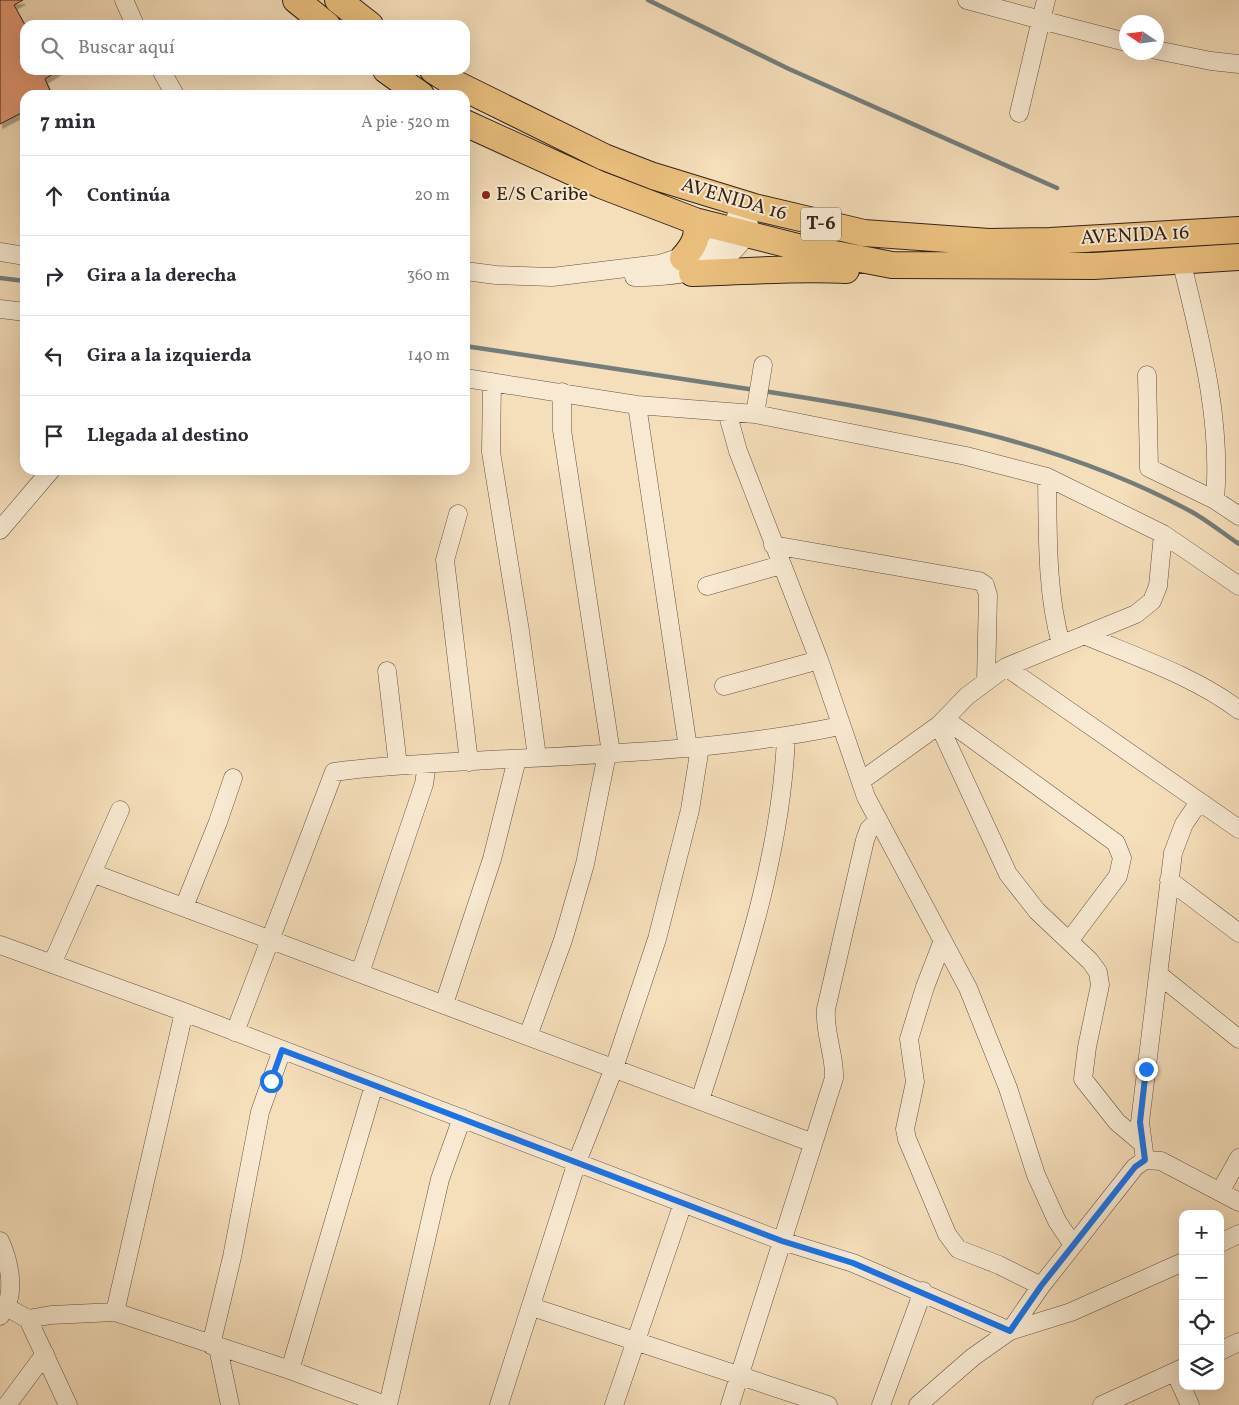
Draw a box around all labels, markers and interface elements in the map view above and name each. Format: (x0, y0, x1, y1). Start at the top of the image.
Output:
north arrow (1119, 15, 1164, 60)
search box (20, 20, 470, 75)
icon: search (38, 34, 66, 62)
text: Buscar aquí (78, 35, 175, 61)
text: 7 min (40, 108, 96, 137)
text: A pie · 520 m (361, 112, 450, 134)
street label: AVENIDA 16 (678, 172, 790, 228)
place label: E/S Caribe (496, 181, 588, 209)
icon: ahead (40, 182, 68, 210)
text: Continúa (87, 183, 170, 209)
text: 20 m (415, 185, 450, 207)
marker: E/S Caribe (480, 189, 492, 201)
road number: T-6 (801, 208, 841, 240)
street label: AVENIDA 16 (1080, 219, 1190, 253)
icon: right (40, 262, 68, 290)
text: Gira a la derecha (87, 263, 237, 289)
text: 360 m (407, 265, 450, 287)
icon: left (40, 342, 68, 370)
text: Gira a la izquierda (87, 343, 252, 369)
text: 140 m (408, 345, 450, 367)
icon: arrive (40, 422, 68, 450)
text: Llegada al destino (87, 423, 249, 449)
route end (1135, 1058, 1158, 1081)
route start (260, 1070, 283, 1093)
map controls (1179, 1210, 1224, 1390)
button: + (1179, 1210, 1224, 1255)
button: − (1179, 1255, 1224, 1300)
button: locate (1179, 1300, 1224, 1345)
button: layers (1179, 1345, 1224, 1390)

